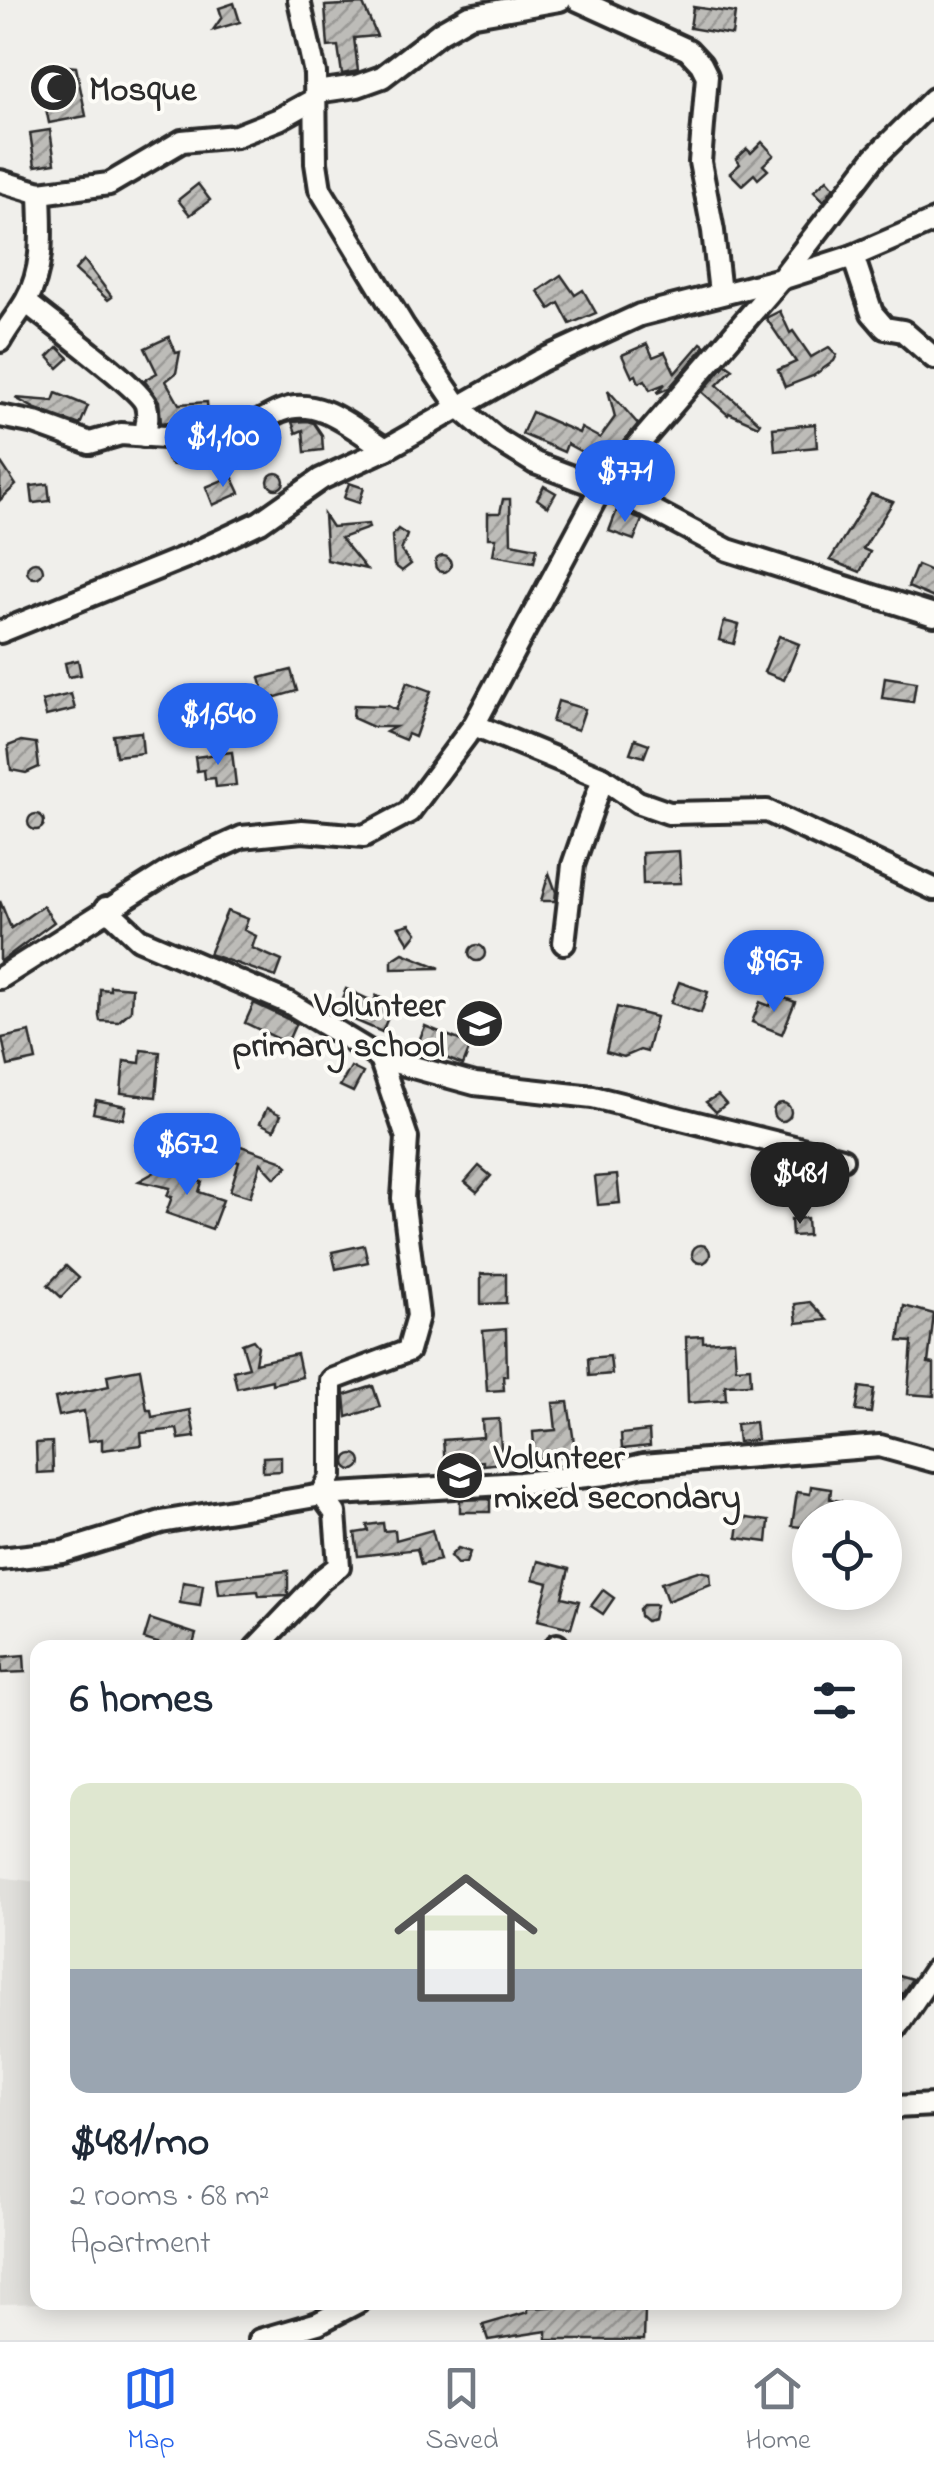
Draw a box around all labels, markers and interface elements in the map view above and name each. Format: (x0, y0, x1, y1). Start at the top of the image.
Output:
mosque icon: Mosque (28, 62, 80, 114)
place label: Mosque (89, 66, 198, 117)
pin: $1,100 (142, 405, 304, 490)
text: $1,100 (187, 414, 259, 461)
pin: $771 (566, 440, 684, 525)
text: $771 (597, 449, 653, 496)
pin: $1,640 (137, 683, 299, 768)
text: $1,640 (180, 692, 256, 739)
pin: $967 (715, 930, 833, 1015)
text: $967 (746, 939, 802, 986)
place label: Volunteer primary school (232, 982, 446, 1074)
school or university icon: Volunteer primary school (454, 998, 506, 1050)
pin: $672 (128, 1113, 246, 1198)
text: $672 (156, 1122, 218, 1169)
pin: $481 (741, 1142, 859, 1227)
text: $481 (773, 1151, 827, 1198)
place label: Volunteer mixed secondary (493, 1434, 741, 1526)
school or university icon: Volunteer mixed secondary (433, 1450, 485, 1502)
map controls (792, 1500, 902, 1610)
button: locate (792, 1500, 902, 1610)
text: 6 homes (70, 1670, 214, 1731)
icon: filters (807, 1673, 862, 1728)
icon: home (376, 1848, 556, 2028)
text: $481/mo (70, 2113, 209, 2174)
text: 2 rooms · 68 m² (70, 2174, 269, 2221)
text: Apartment (70, 2221, 211, 2268)
tab: Map (123, 2361, 178, 2462)
tab: Saved (425, 2361, 498, 2462)
tab: Home (745, 2361, 811, 2462)

